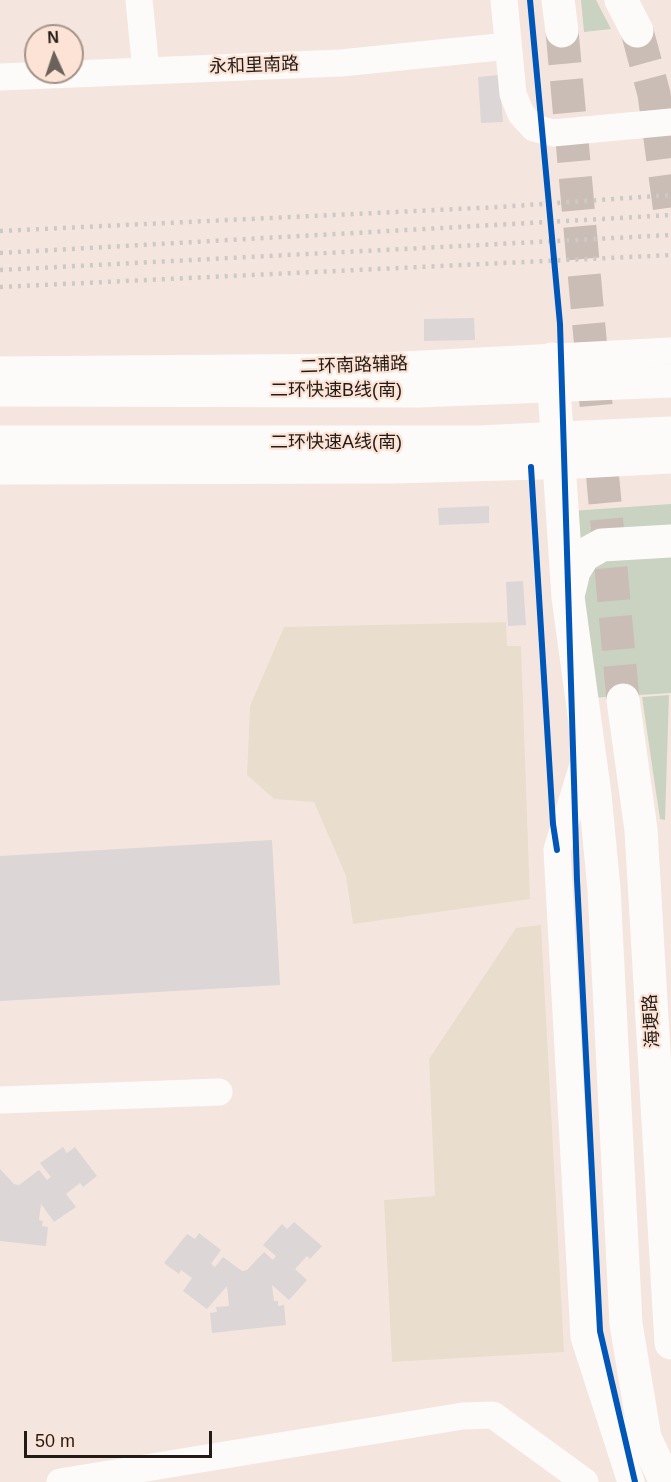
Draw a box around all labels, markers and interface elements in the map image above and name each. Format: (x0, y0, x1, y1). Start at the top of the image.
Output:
north arrow (24, 24, 84, 84)
text: N (47, 29, 59, 46)
street label: 永和里南路 (209, 54, 299, 78)
street label: 二环南路辅路 (300, 353, 408, 379)
street label: 二环快速B线(南) (270, 380, 402, 402)
street label: 二环快速A线(南) (270, 432, 402, 454)
street label: 海埂路 (640, 993, 664, 1049)
scale bar (27, 1419, 214, 1457)
text: 50 m (35, 1431, 75, 1451)

